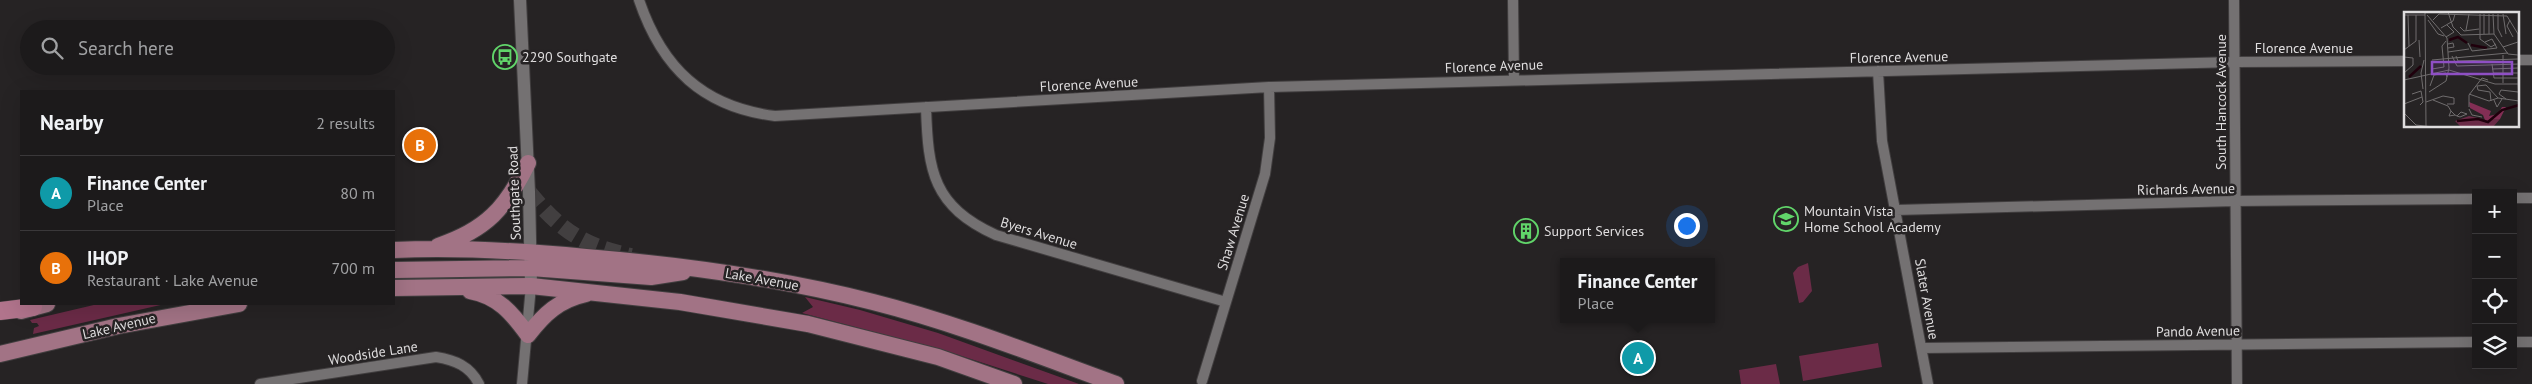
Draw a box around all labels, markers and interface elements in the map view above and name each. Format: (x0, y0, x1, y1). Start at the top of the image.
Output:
inset map (2404, 12, 2520, 128)
search box (20, 20, 395, 75)
icon: search (38, 34, 66, 62)
street label: South Hancock Avenue (2212, 34, 2230, 170)
text: Search here (78, 36, 174, 60)
street label: Florence Avenue (2255, 39, 2353, 57)
bus stop icon: 2290 Southgate (492, 44, 518, 70)
street label: Florence Avenue (1850, 47, 1948, 67)
place label: 2290 Southgate (522, 48, 617, 66)
street label: Florence Avenue (1444, 55, 1544, 77)
street label: Florence Avenue (1039, 72, 1139, 96)
text: Nearby (40, 109, 103, 136)
text: 2 results (316, 113, 375, 133)
pin: B (404, 126, 436, 164)
street label: Southgate Road (503, 145, 525, 241)
text: Finance Center (87, 171, 207, 195)
street label: Richards Avenue (2137, 179, 2235, 199)
text: A (51, 183, 61, 203)
text: 80 m (340, 183, 375, 203)
map controls (2472, 189, 2517, 369)
button: + (2472, 189, 2517, 234)
street label: Shaw Avenue (1213, 192, 1253, 272)
text: Place (87, 195, 124, 215)
place label: Mountain Vista Home School Academy (1804, 202, 1941, 236)
school or university icon: Mountain Vista Home School Academy (1773, 206, 1799, 232)
street label: Byers Avenue (998, 213, 1080, 253)
your location (1674, 213, 1700, 239)
building icon: Support Services (1513, 218, 1539, 244)
place label: Support Services (1544, 222, 1644, 240)
button: − (2472, 234, 2517, 279)
text: IHOP (87, 246, 128, 270)
street label: Slater Avenue (1911, 257, 1943, 341)
text: B (51, 258, 61, 278)
text: 700 m (332, 258, 375, 278)
popup (1560, 258, 1715, 323)
street label: Lake Avenue (724, 264, 800, 294)
text: Finance Center (1578, 269, 1697, 293)
text: Restaurant · Lake Avenue (87, 270, 258, 290)
button: locate (2472, 279, 2517, 324)
text: Place (1578, 293, 1614, 313)
street label: Lake Avenue (81, 309, 157, 343)
street label: Pando Avenue (2156, 321, 2240, 341)
button: layers (2472, 324, 2517, 369)
street label: Woodside Lane (327, 337, 419, 369)
pin: A (1622, 339, 1654, 377)

